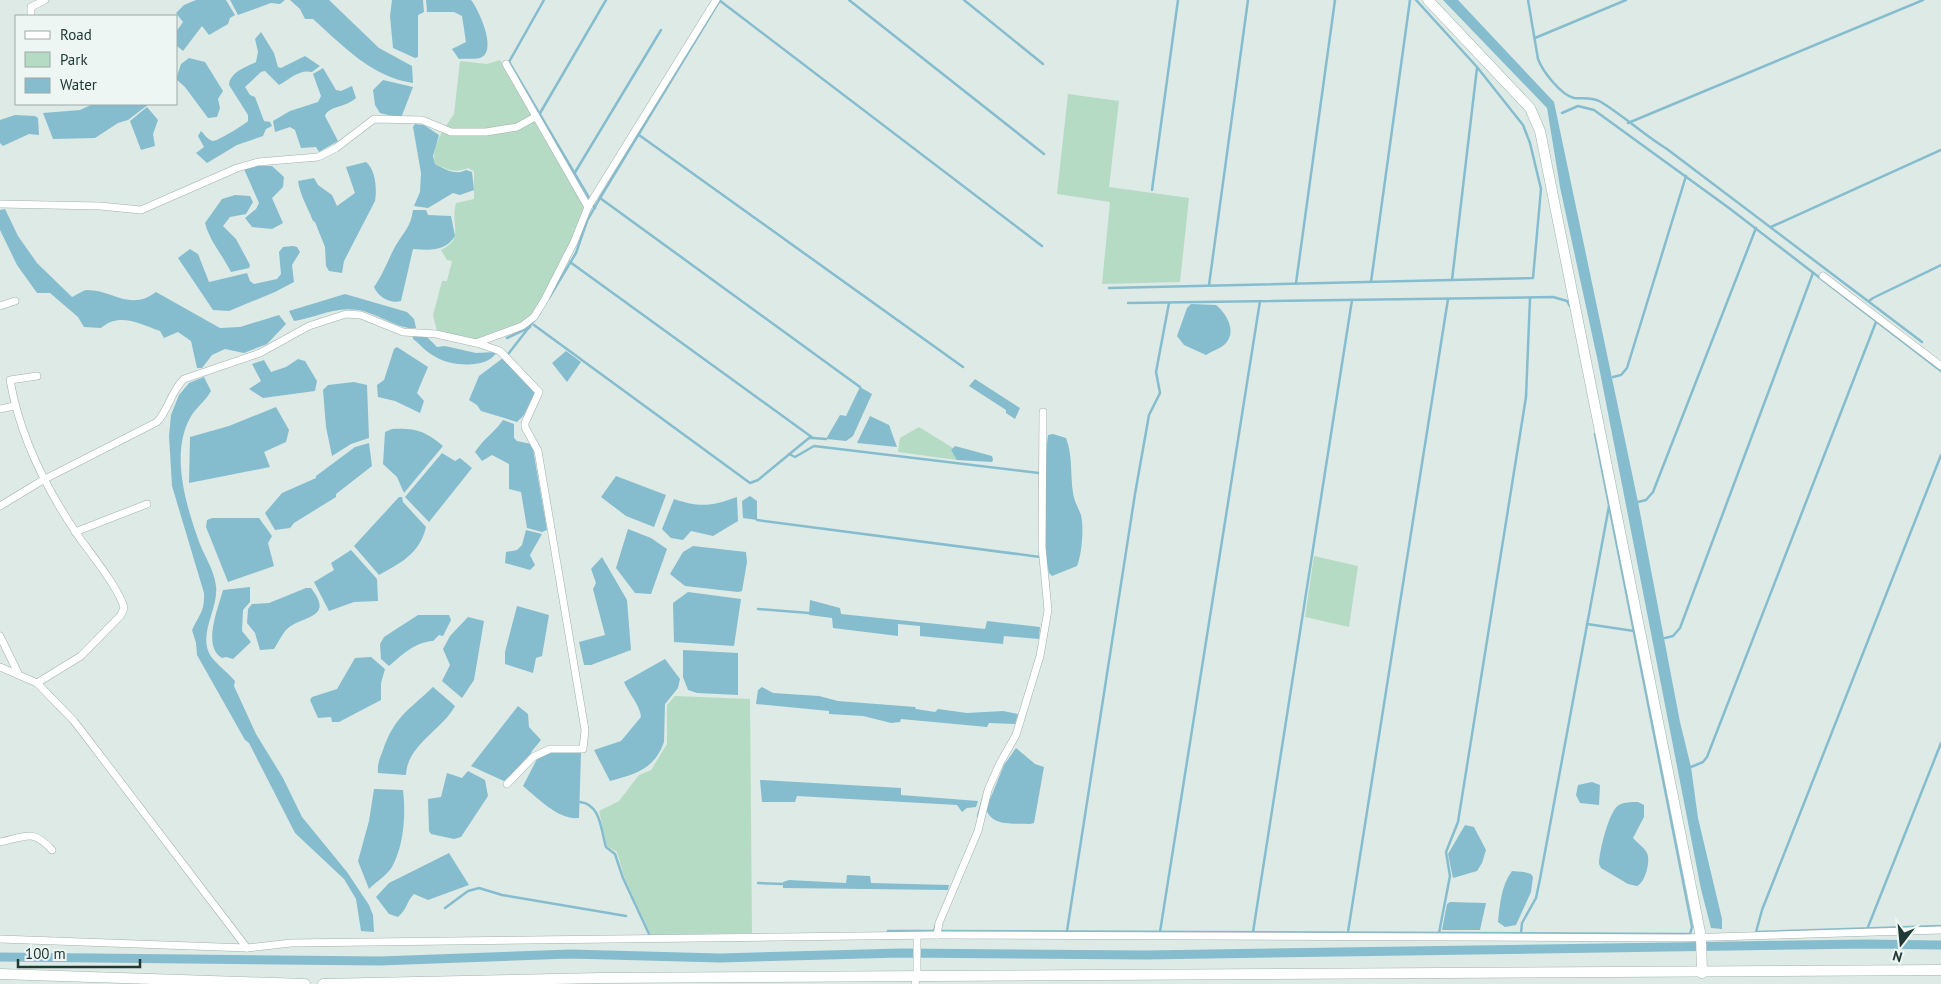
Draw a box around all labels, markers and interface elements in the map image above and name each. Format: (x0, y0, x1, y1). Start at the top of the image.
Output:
legend (15, 15, 178, 105)
text: Road (60, 25, 92, 44)
text: Park (60, 50, 88, 69)
text: Water (60, 75, 97, 94)
north arrow (1876, 919, 1926, 969)
scale bar (18, 936, 140, 968)
text: 100 m (25, 944, 66, 963)
text: N (1891, 947, 1904, 966)

